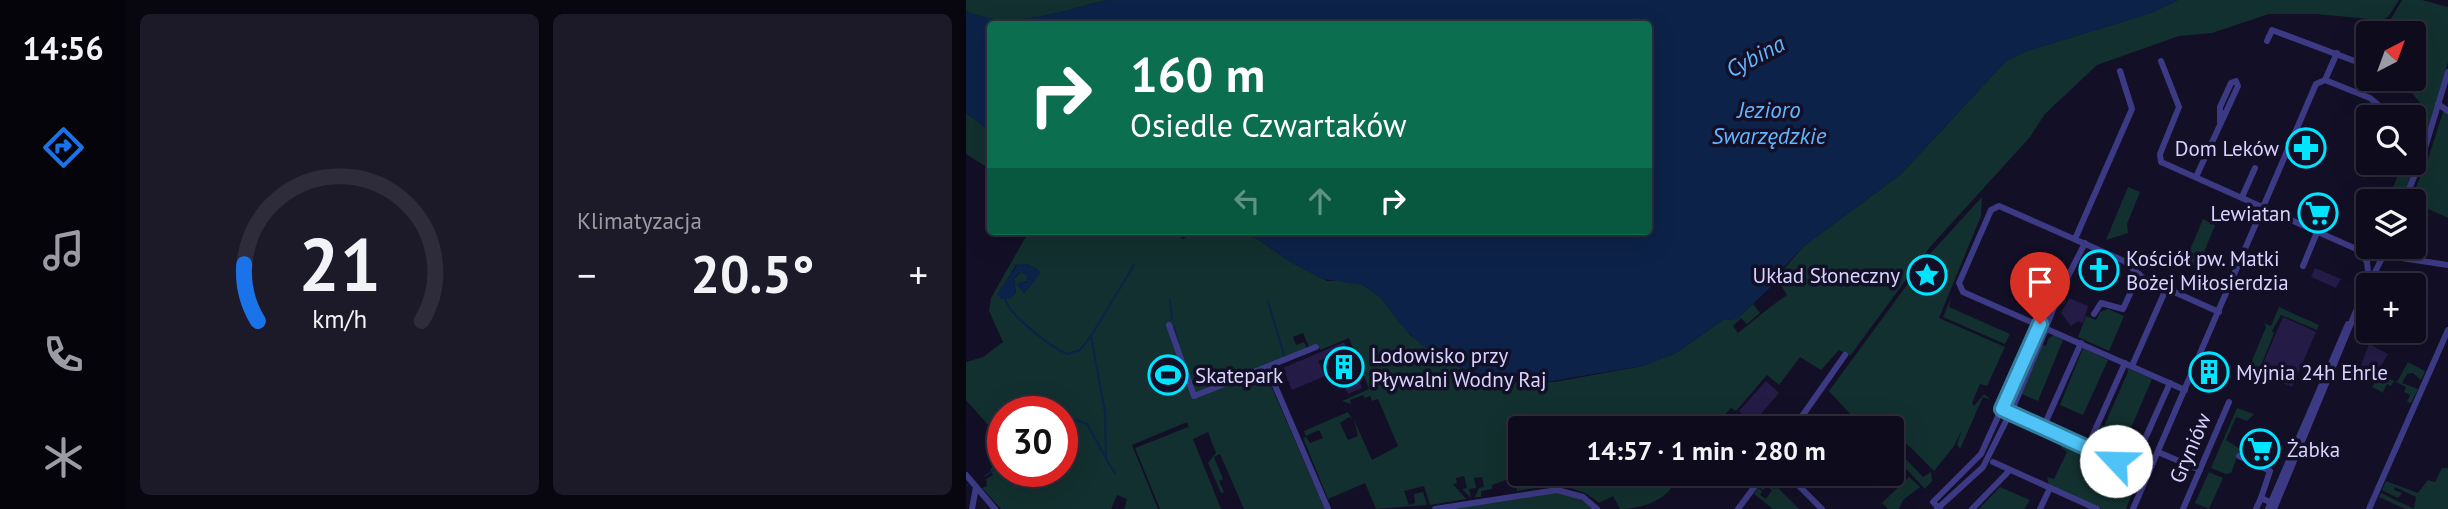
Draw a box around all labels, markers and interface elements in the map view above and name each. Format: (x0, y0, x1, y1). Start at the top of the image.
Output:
north arrow (2356, 21, 2426, 91)
map controls (2356, 21, 2426, 343)
text: 14:56 (22, 27, 104, 69)
water label: Cybina (1721, 29, 1789, 83)
text: 160 m (1130, 42, 1265, 106)
icon: right (1015, 49, 1106, 140)
water label: Jezioro Swarzędzkie (1712, 95, 1827, 150)
text: Osiedle Czwartaków (1130, 104, 1407, 146)
button: search (2356, 105, 2426, 175)
icon: directions (39, 123, 88, 172)
pharmacy icon: Dom Leków (2285, 127, 2327, 169)
place label: Dom Leków (2175, 135, 2280, 162)
icon: left (1228, 182, 1266, 220)
icon: ahead (1301, 182, 1339, 220)
icon: right (1374, 182, 1412, 220)
button: layers (2356, 189, 2426, 259)
supermarket icon: Lewiatan (2297, 192, 2339, 234)
place label: Lewiatan (2210, 200, 2291, 227)
text: Klimatyzacja (577, 206, 702, 235)
text: 21 (298, 217, 381, 311)
icon: music (39, 226, 88, 275)
text: 20.5° (691, 240, 814, 307)
place label: Kościół pw. Matki Bożej Miłosierdzia (2126, 245, 2289, 296)
church icon: Kościół pw. Matki Bożej Miłosierdzia (2078, 249, 2120, 291)
text: − (577, 250, 596, 299)
text: + (909, 250, 928, 299)
pin (2010, 252, 2070, 324)
place icon: Układ Słoneczny (1906, 254, 1948, 296)
place label: Układ Słoneczny (1753, 262, 1900, 289)
icon: arrive (2021, 263, 2059, 301)
button: + (2356, 273, 2426, 343)
text: km/h (312, 302, 367, 334)
icon: phone (39, 330, 88, 379)
place label: Lodowisko przy Pływalni Wodny Raj (1371, 342, 1547, 393)
building icon: Lodowisko przy Pływalni Wodny Raj (1323, 346, 1365, 388)
building icon: Myjnia 24h Ehrle (2188, 351, 2230, 393)
sports icon: Skatepark (1147, 354, 1189, 396)
place label: Myjnia 24h Ehrle (2236, 359, 2388, 386)
place label: Skatepark (1195, 362, 1283, 389)
speed limit sign: 30 (987, 396, 1078, 487)
street label: Gryniów (2163, 408, 2217, 487)
position arrow (2079, 424, 2153, 498)
supermarket icon: Żabka (2239, 428, 2281, 470)
icon: climate (39, 433, 88, 482)
text: 14:57 · 1 min · 280 m (1586, 434, 1826, 467)
place label: Żabka (2287, 436, 2340, 463)

